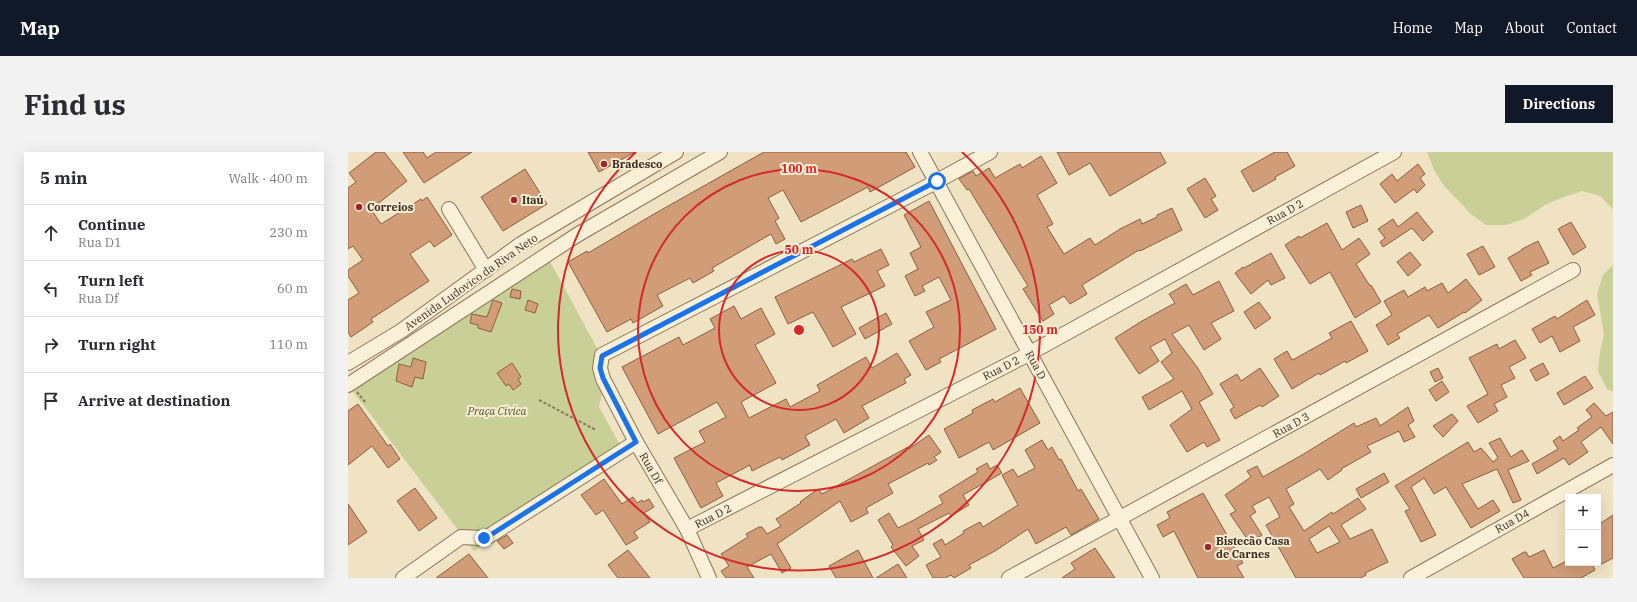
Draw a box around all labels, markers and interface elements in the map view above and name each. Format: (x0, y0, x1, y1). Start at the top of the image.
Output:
text: Map (20, 16, 60, 40)
text: Home (1393, 19, 1432, 37)
text: Map (1454, 19, 1483, 37)
text: About (1505, 19, 1544, 37)
text: Contact (1566, 19, 1617, 37)
button: Directions (1505, 85, 1613, 123)
text: Find us (24, 86, 126, 123)
place label: Bradesco (612, 157, 662, 171)
marker: Bradesco (599, 159, 609, 169)
text: 100 m (781, 161, 817, 176)
text: 5 min (40, 167, 88, 189)
text: Walk · 400 m (229, 170, 308, 187)
route start (928, 172, 946, 190)
place label: Itaú (522, 193, 544, 207)
marker: Itaú (509, 195, 519, 205)
street label: Rua D 2 (1264, 196, 1306, 228)
place label: Correios (367, 200, 414, 214)
marker: Correios (354, 202, 364, 212)
text: Continue (78, 215, 145, 234)
icon: ahead (40, 222, 62, 244)
text: 230 m (269, 224, 308, 241)
street label: Avenida Ludovico da Riva Neto (402, 231, 540, 333)
text: Rua D1 (78, 234, 122, 251)
text: 50 m (785, 242, 814, 257)
text: Turn left (78, 271, 144, 290)
icon: left (40, 278, 62, 300)
text: 60 m (277, 280, 308, 297)
text: Rua Df (78, 290, 118, 307)
text: 150 m (1022, 322, 1058, 337)
centre of rings (792, 323, 806, 337)
icon: right (40, 334, 62, 356)
text: Turn right (78, 335, 156, 354)
text: 110 m (269, 336, 308, 353)
street label: Rua D (1022, 348, 1050, 382)
street label: Rua D 2 (980, 353, 1022, 383)
icon: arrive (40, 390, 62, 412)
text: Arrive at destination (78, 391, 230, 410)
park label: Praça Cívica (467, 404, 526, 418)
street label: Rua D 3 (1270, 409, 1312, 441)
street label: Rua Df (636, 450, 666, 487)
map controls (1565, 494, 1601, 566)
button: + (1565, 494, 1601, 530)
street label: Rua D 2 (692, 501, 734, 531)
street label: Rua D4 (1492, 506, 1532, 536)
route end (475, 529, 493, 547)
button: − (1565, 530, 1601, 566)
place label: Bistecão Casa de Carnes (1216, 534, 1290, 561)
marker: Bistecão Casa de Carnes (1203, 542, 1213, 552)

